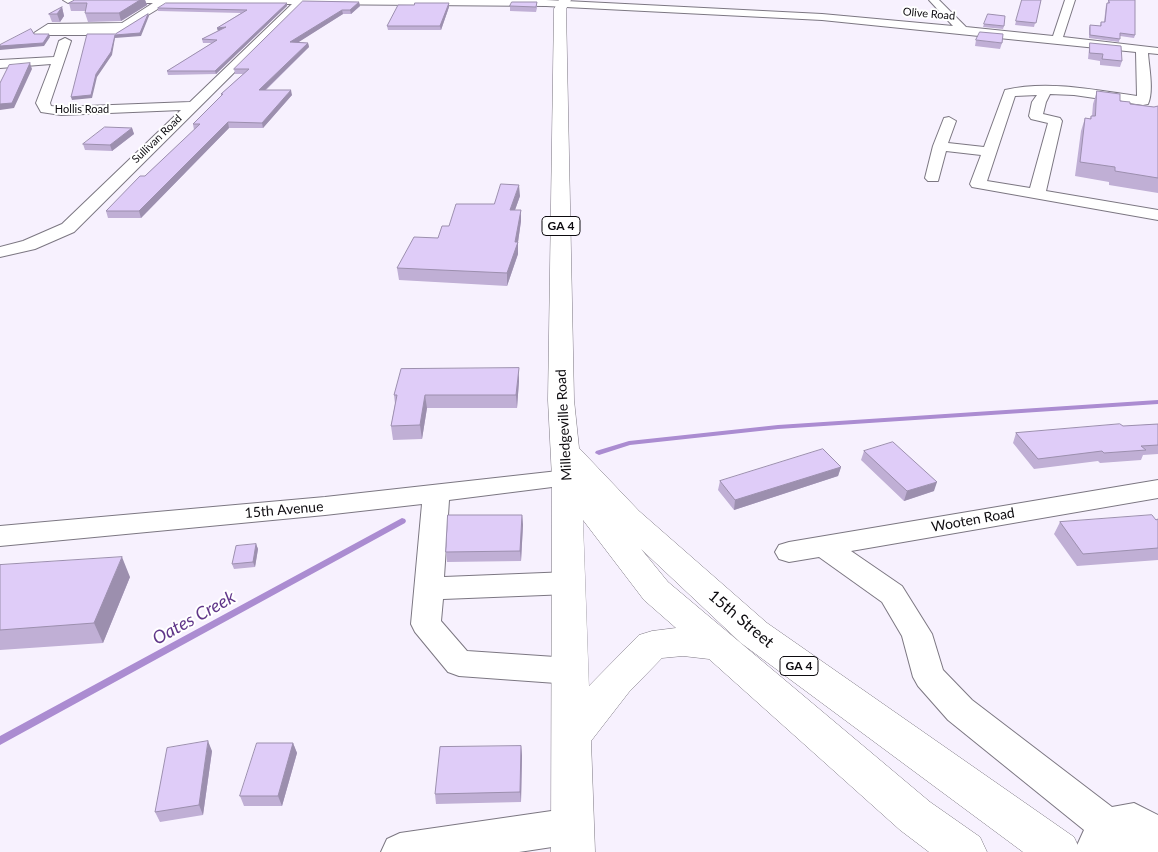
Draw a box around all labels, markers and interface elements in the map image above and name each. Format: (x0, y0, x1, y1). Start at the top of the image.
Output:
street label: Olive Road (902, 5, 956, 23)
street label: Hollis Road (55, 102, 109, 116)
street label: Sullivan Road (129, 112, 185, 166)
road number: GA 4 (542, 217, 580, 236)
street label: Milledgeville Road (553, 369, 575, 481)
street label: 15th Avenue (244, 498, 324, 522)
street label: Wooten Road (930, 504, 1016, 536)
water label: Oates Creek (149, 586, 239, 650)
street label: 15th Street (704, 586, 778, 652)
road number: GA 4 (780, 656, 818, 676)

